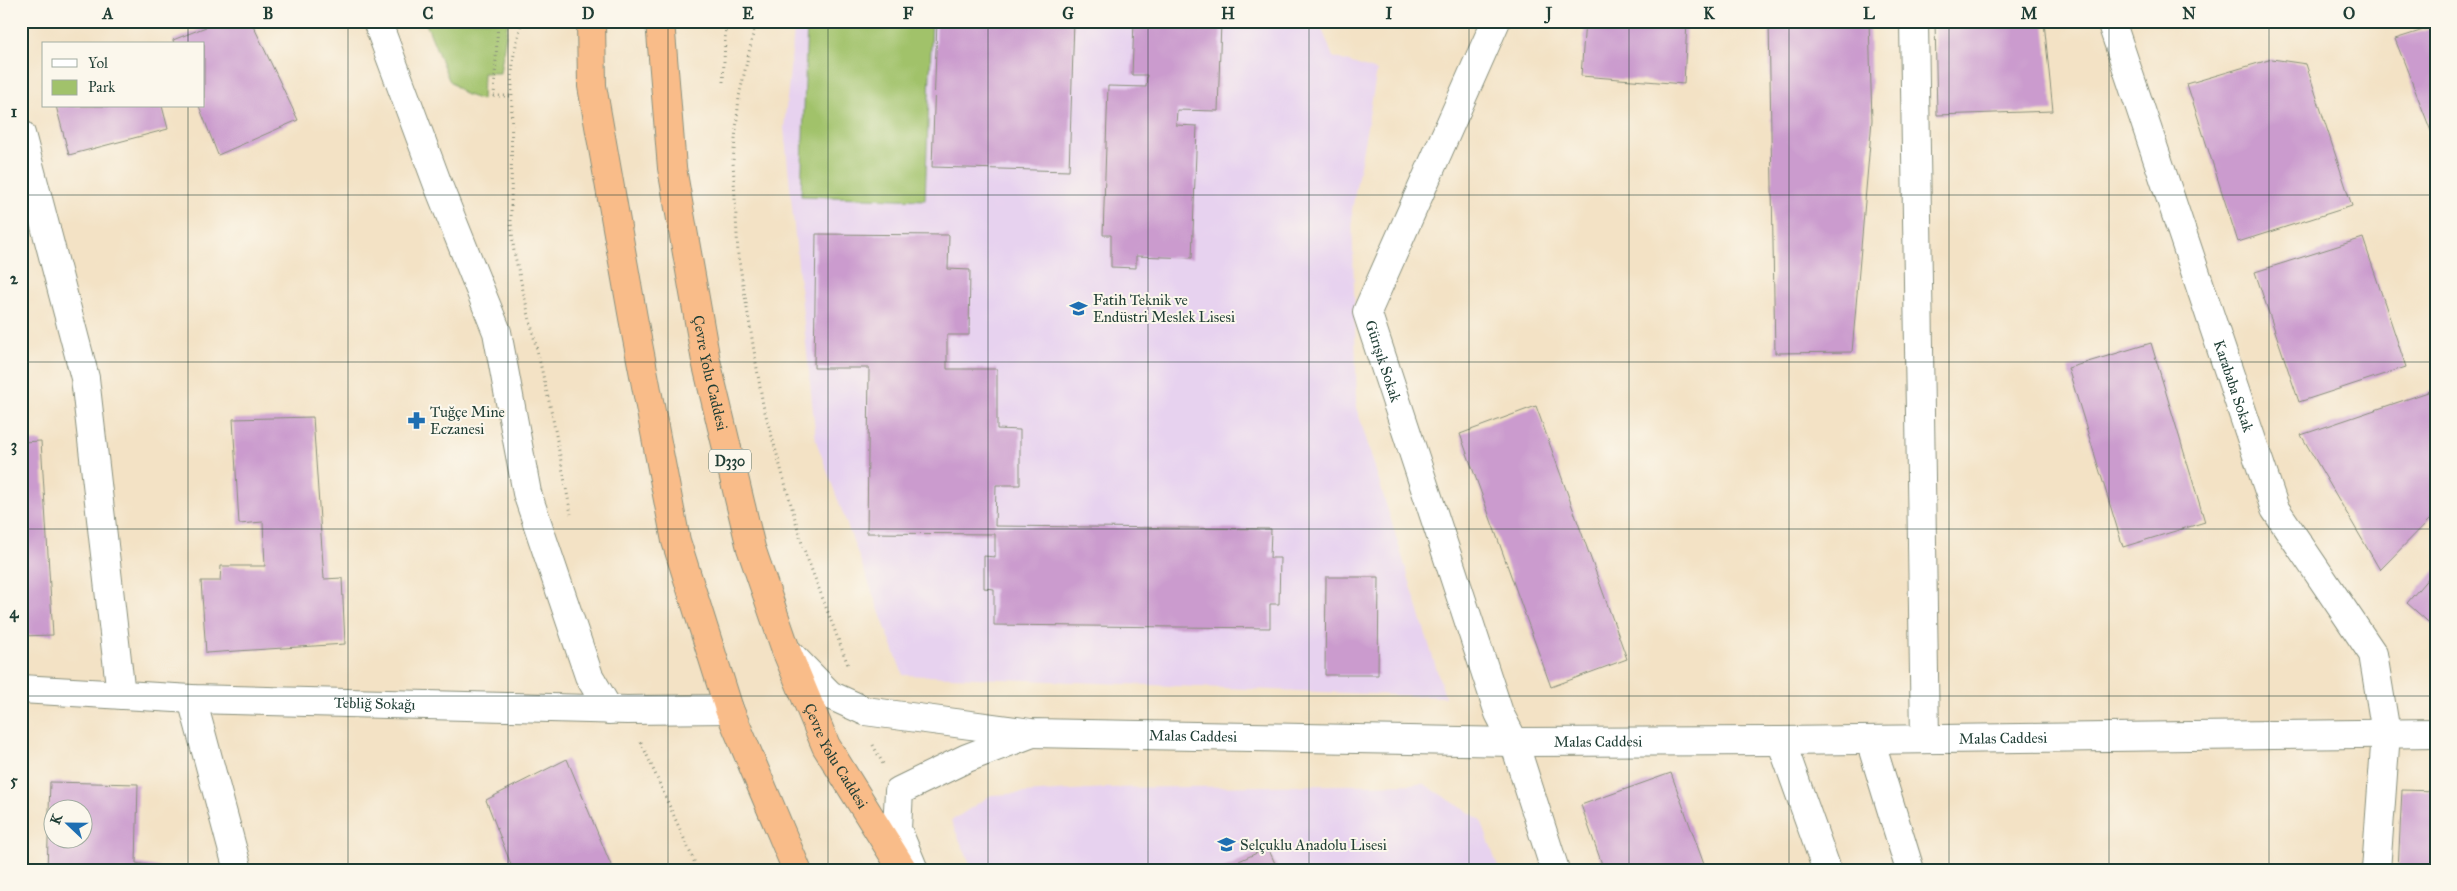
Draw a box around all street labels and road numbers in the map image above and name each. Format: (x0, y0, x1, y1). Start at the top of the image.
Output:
street label: Çevre Yolu Caddesi (689, 314, 731, 432)
street label: Gürışık Sokak (1361, 318, 1405, 404)
street label: Karababa Sokak (2210, 338, 2257, 434)
road number: D330 (709, 450, 751, 472)
street label: Tebliğ Sokağı (334, 694, 416, 714)
street label: Çevre Yolu Caddesi (800, 701, 872, 812)
street label: Malas Caddesi (1149, 726, 1237, 746)
street label: Malas Caddesi (1959, 729, 2047, 748)
street label: Malas Caddesi (1554, 733, 1642, 751)

